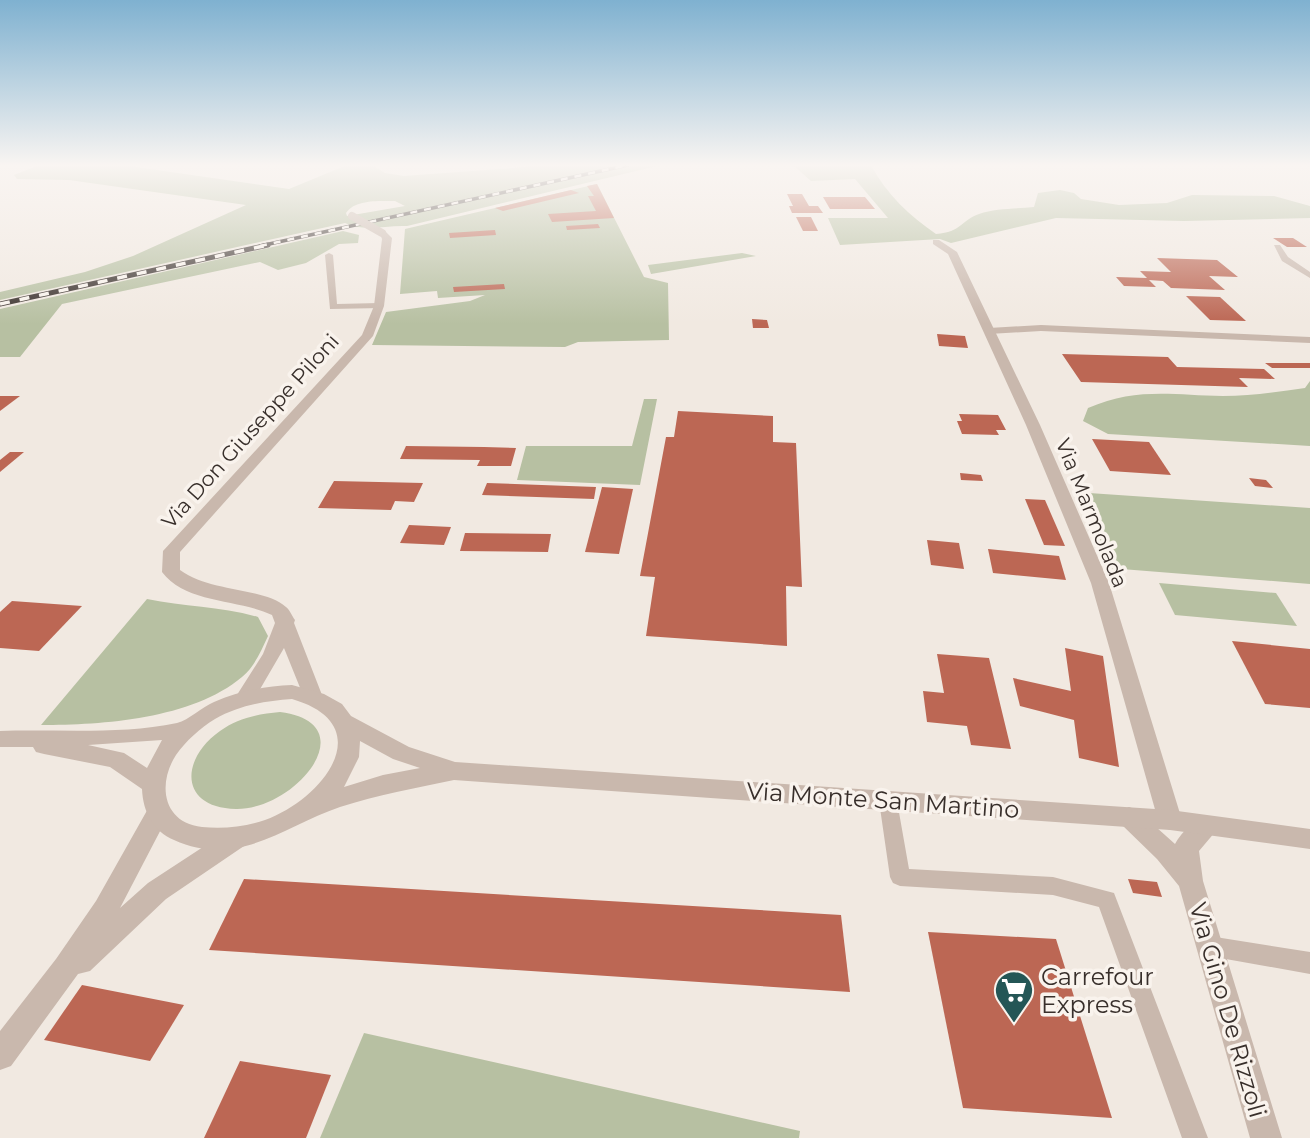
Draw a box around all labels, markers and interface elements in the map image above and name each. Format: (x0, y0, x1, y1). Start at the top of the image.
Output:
street label: Via Don Giuseppe Piloni (156, 329, 344, 533)
street label: Via Marmolada (1051, 435, 1133, 591)
street label: Via Monte San Martino (746, 776, 1020, 824)
street label: Via Gino De Rizzoli (1183, 899, 1273, 1121)
place label: Carrefour Express (1041, 962, 1154, 1019)
supermarket icon: Carrefour Express (993, 969, 1035, 1024)

